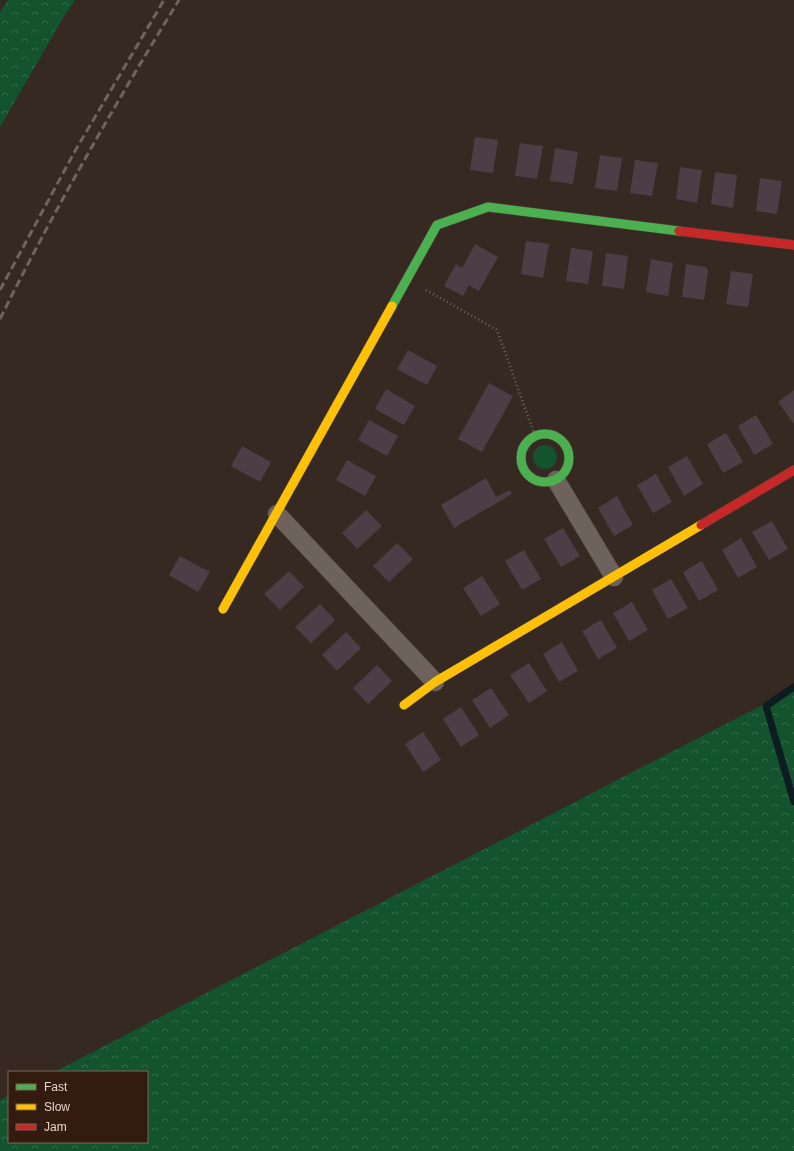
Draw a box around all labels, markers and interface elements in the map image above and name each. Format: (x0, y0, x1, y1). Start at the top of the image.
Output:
legend (8, 1071, 148, 1143)
text: Fast (44, 1080, 68, 1094)
text: Slow (44, 1100, 70, 1114)
text: Jam (44, 1120, 67, 1134)

